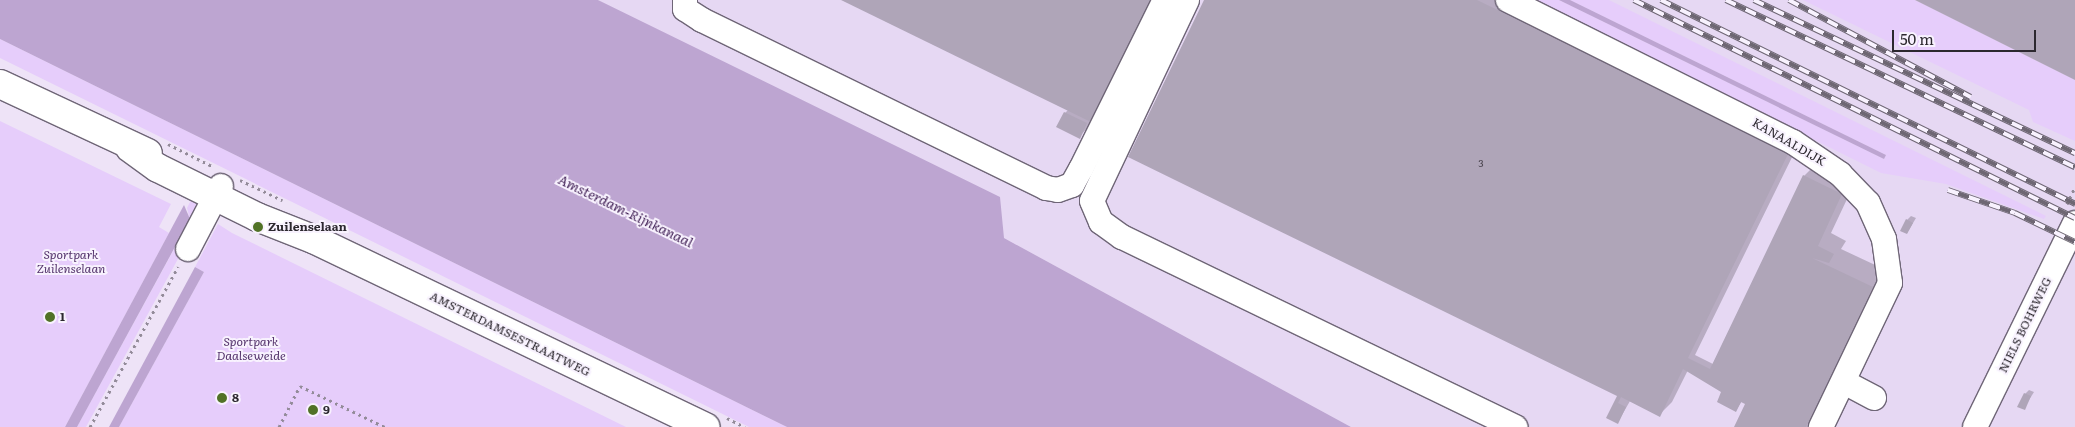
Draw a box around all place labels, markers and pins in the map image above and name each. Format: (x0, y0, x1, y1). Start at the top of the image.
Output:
place label: Zuilenselaan (268, 220, 347, 234)
marker: Zuilenselaan (252, 221, 264, 233)
place label: 1 (60, 310, 65, 324)
marker: 1 (44, 311, 56, 323)
place label: 8 (232, 391, 239, 405)
marker: 8 (216, 392, 228, 404)
place label: 9 (323, 403, 330, 417)
marker: 9 (307, 404, 319, 416)

